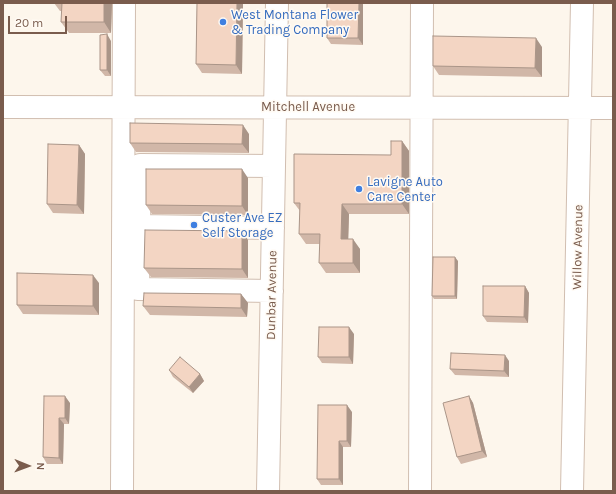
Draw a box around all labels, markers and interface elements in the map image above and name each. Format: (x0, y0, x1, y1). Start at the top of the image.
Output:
place label: West Montana Flower & Trading Company (231, 7, 358, 38)
scale bar (10, 8, 69, 34)
text: 20 m (15, 16, 43, 30)
marker: West Montana Flower & Trading Company (218, 17, 228, 27)
street label: Mitchell Avenue (261, 99, 355, 115)
place label: Lavigne Auto Care Center (367, 174, 443, 205)
marker: Lavigne Auto Care Center (354, 184, 364, 194)
street label: Willow Avenue (569, 204, 587, 290)
place label: Custer Ave EZ Self Storage (202, 210, 282, 241)
marker: Custer Ave EZ Self Storage (189, 220, 199, 230)
street label: Dunbar Avenue (263, 250, 281, 340)
north arrow (8, 446, 48, 486)
text: N (34, 462, 47, 470)

